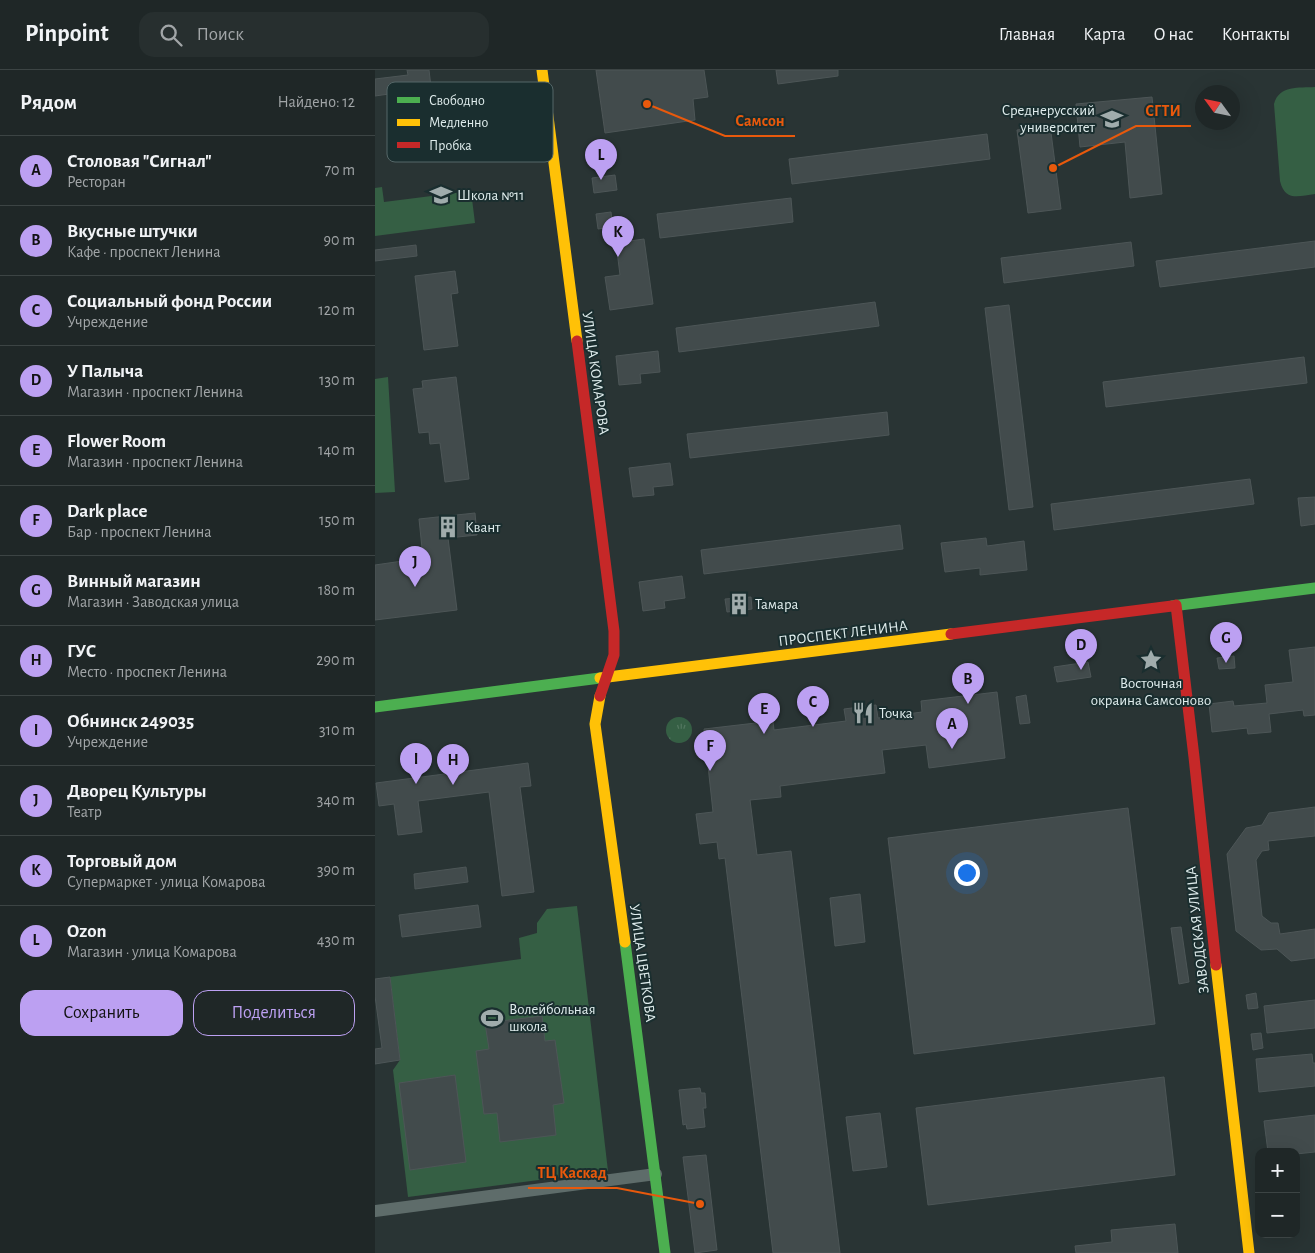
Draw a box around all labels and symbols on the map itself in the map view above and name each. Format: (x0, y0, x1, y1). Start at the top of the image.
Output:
legend (387, 82, 553, 162)
north arrow (1195, 85, 1240, 130)
text: Свободно (429, 94, 485, 108)
callout: СГТИ (1136, 95, 1191, 126)
place label: Среднерусский университет (1002, 103, 1096, 135)
text: СГТИ (1145, 103, 1181, 119)
callout: Самсон (725, 105, 795, 136)
school or university icon: Среднерусский университет (1099, 106, 1125, 132)
text: Самсон (735, 113, 785, 129)
text: Медленно (429, 116, 488, 130)
text: Пробка (429, 139, 472, 153)
pin: L (585, 139, 617, 180)
school or university icon: Школа №11 (428, 182, 454, 208)
place label: Школа №11 (457, 188, 524, 203)
pin: K (602, 216, 634, 257)
street label: УЛИЦА КОМАРОВА (579, 311, 612, 436)
building icon: Квант (435, 514, 461, 540)
place label: Квант (465, 520, 501, 535)
pin: J (399, 546, 431, 587)
building icon: Тамара (726, 591, 752, 617)
place label: Тамара (755, 597, 798, 612)
street label: ПРОСПЕКТ ЛЕНИНА (778, 618, 909, 649)
pin: G (1210, 622, 1242, 663)
pin: D (1065, 629, 1097, 670)
place icon: Восточная окраина Самсоново (1138, 647, 1164, 673)
pin: B (952, 663, 984, 704)
place label: Восточная окраина Самсоново (1091, 676, 1211, 708)
pin: C (797, 686, 829, 727)
pin: E (748, 693, 780, 734)
restaurant icon: Точка (850, 700, 876, 726)
place label: Точка (879, 706, 913, 721)
pin: A (936, 708, 968, 749)
pin: F (694, 730, 726, 771)
pin: I (400, 743, 432, 784)
pin: H (437, 744, 469, 785)
your location (954, 860, 980, 886)
street label: ЗАВОДСКАЯ УЛИЦА (1183, 865, 1212, 994)
street label: УЛИЦА ЦВЕТКОВА (627, 903, 658, 1023)
place label: Волейбольная школа (509, 1002, 596, 1034)
sports icon: Волейбольная школа (479, 1005, 505, 1031)
callout: ТЦ Каскад (528, 1157, 617, 1188)
text: ТЦ Каскад (537, 1165, 607, 1181)

